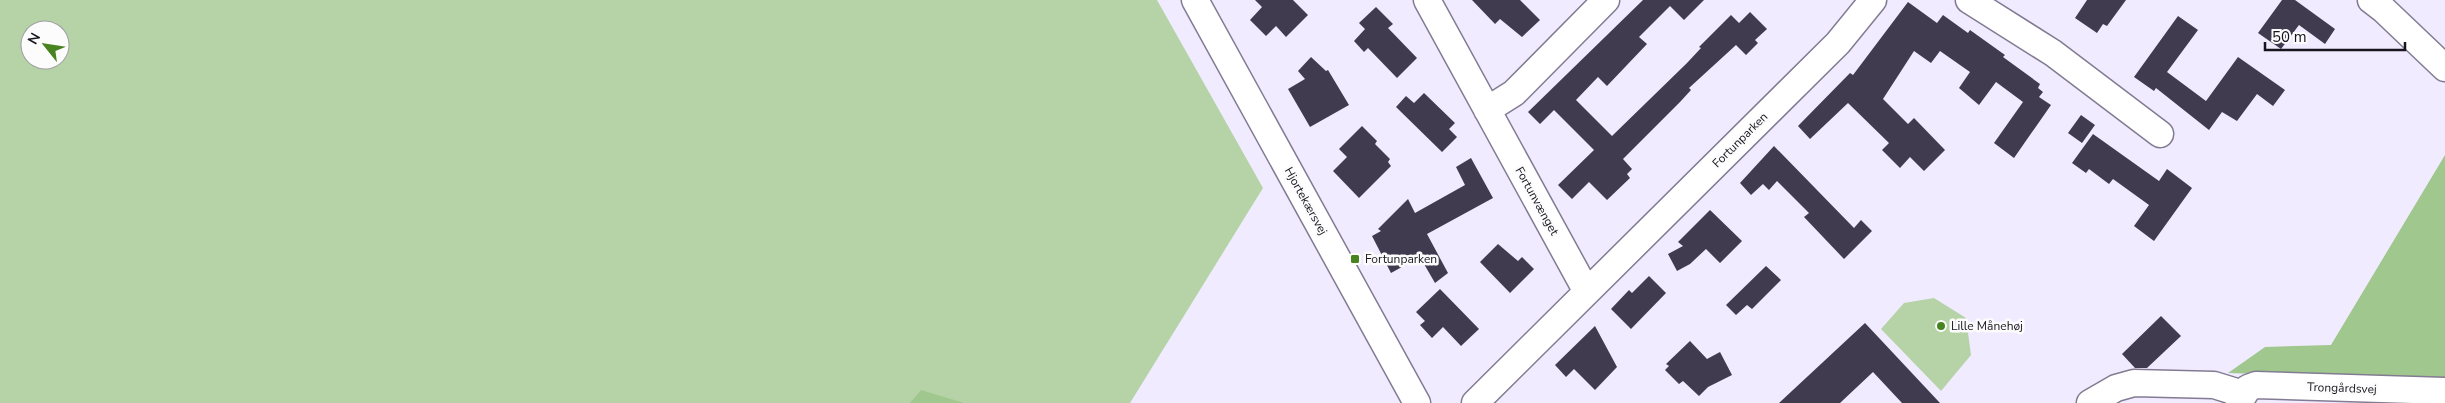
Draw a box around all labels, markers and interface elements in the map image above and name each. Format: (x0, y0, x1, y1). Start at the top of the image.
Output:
north arrow (20, 20, 70, 70)
scale bar (2265, 20, 2405, 52)
text: 50 m (2272, 27, 2307, 47)
text: N (23, 29, 45, 48)
street label: Fortunparken (1709, 109, 1771, 171)
street label: Hjortekærsvej (1281, 164, 1331, 238)
street label: Fortunvænget (1512, 164, 1563, 239)
place label: Fortunparken (1365, 251, 1437, 267)
marker: Fortunparken (1349, 253, 1361, 265)
place label: Lille Månehøj (1951, 318, 2023, 334)
marker: Lille Månehøj (1935, 320, 1947, 332)
street label: Trongårdsvej (2307, 379, 2377, 397)

